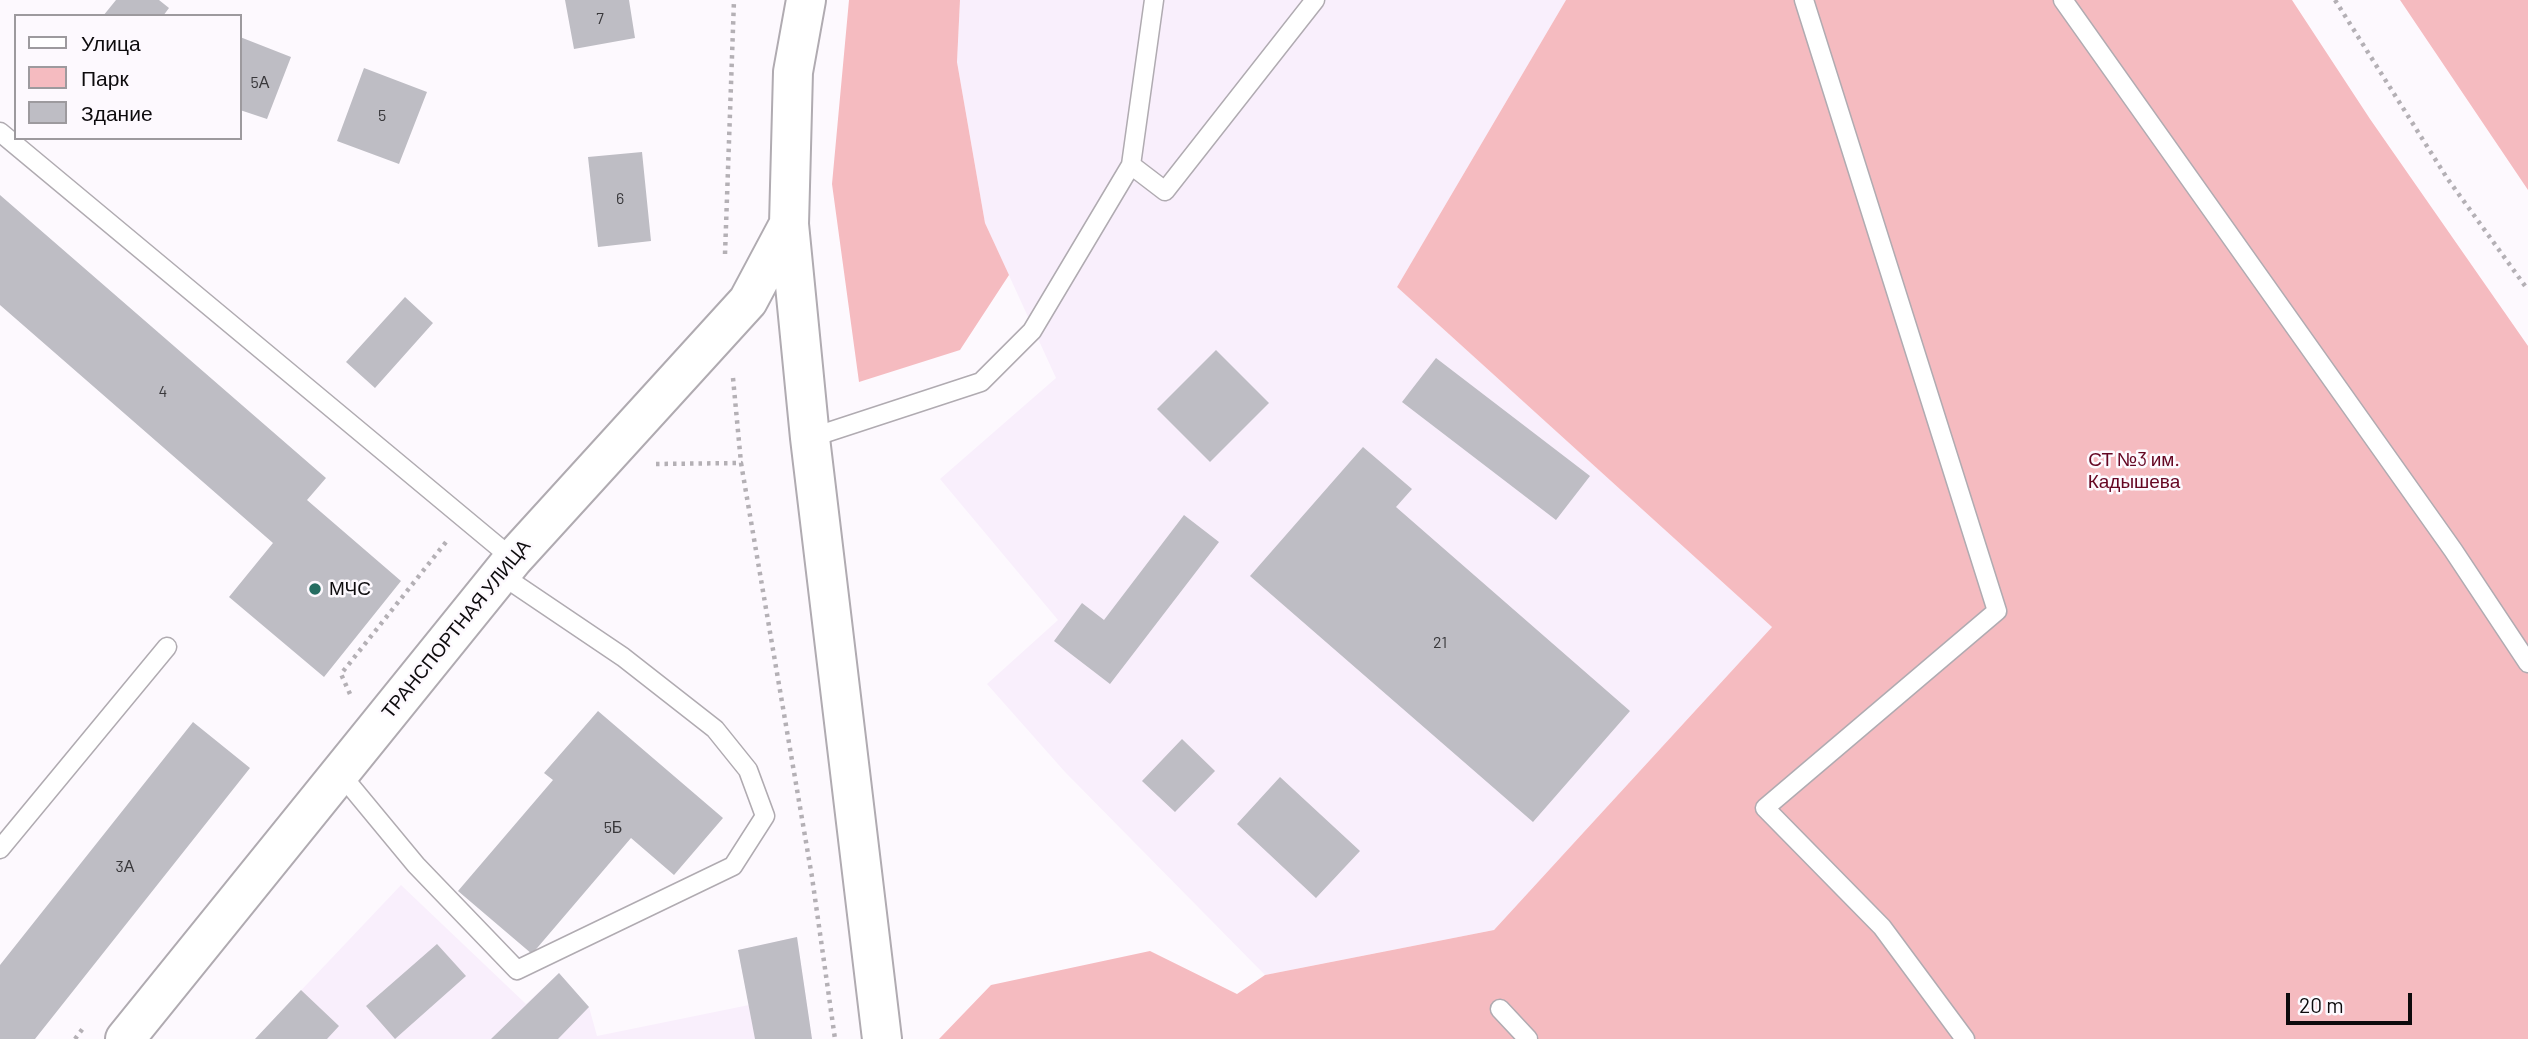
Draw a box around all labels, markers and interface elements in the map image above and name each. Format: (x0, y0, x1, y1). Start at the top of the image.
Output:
house number: 7 (596, 9, 604, 29)
legend (14, 14, 242, 140)
text: Улица (81, 30, 141, 55)
text: Парк (81, 65, 129, 90)
house number: 5А (251, 73, 269, 93)
text: Здание (81, 100, 153, 125)
house number: 5 (378, 106, 386, 126)
house number: 6 (616, 189, 624, 209)
house number: 4 (159, 382, 167, 402)
park label: СТ №3 им. Кадышева (2088, 449, 2180, 493)
street label: ТРАНСПОРТНАЯ УЛИЦА (377, 535, 535, 723)
place label: МЧС (329, 578, 371, 600)
marker: МЧС (307, 581, 323, 597)
house number: 21 (1433, 633, 1447, 653)
house number: 5Б (604, 818, 622, 838)
house number: 3А (116, 857, 134, 877)
scale bar (2290, 979, 2416, 1023)
text: 20 m (2299, 992, 2344, 1017)

